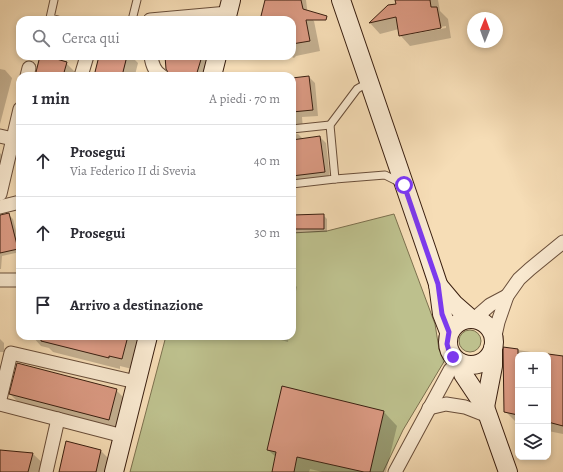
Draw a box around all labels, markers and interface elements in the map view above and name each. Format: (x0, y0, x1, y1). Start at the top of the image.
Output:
north arrow (467, 12, 503, 48)
search box (16, 16, 296, 60)
icon: search (30, 27, 52, 49)
text: Cerca qui (62, 28, 120, 48)
text: 1 min (32, 87, 70, 110)
text: A piedi · 70 m (209, 90, 280, 107)
text: Prosegui (70, 142, 126, 162)
icon: ahead (32, 150, 54, 172)
text: 40 m (254, 152, 280, 169)
text: Via Federico II di Svevia (70, 162, 196, 179)
route start (395, 176, 413, 194)
icon: ahead (32, 222, 54, 244)
text: Prosegui (70, 223, 126, 243)
text: 30 m (254, 224, 280, 241)
icon: arrive (32, 294, 54, 316)
text: Arrivo a destinazione (70, 295, 203, 315)
route end (444, 348, 462, 366)
map controls (515, 352, 551, 460)
button: + (515, 352, 551, 388)
button: − (515, 388, 551, 424)
button: layers (515, 424, 551, 460)

